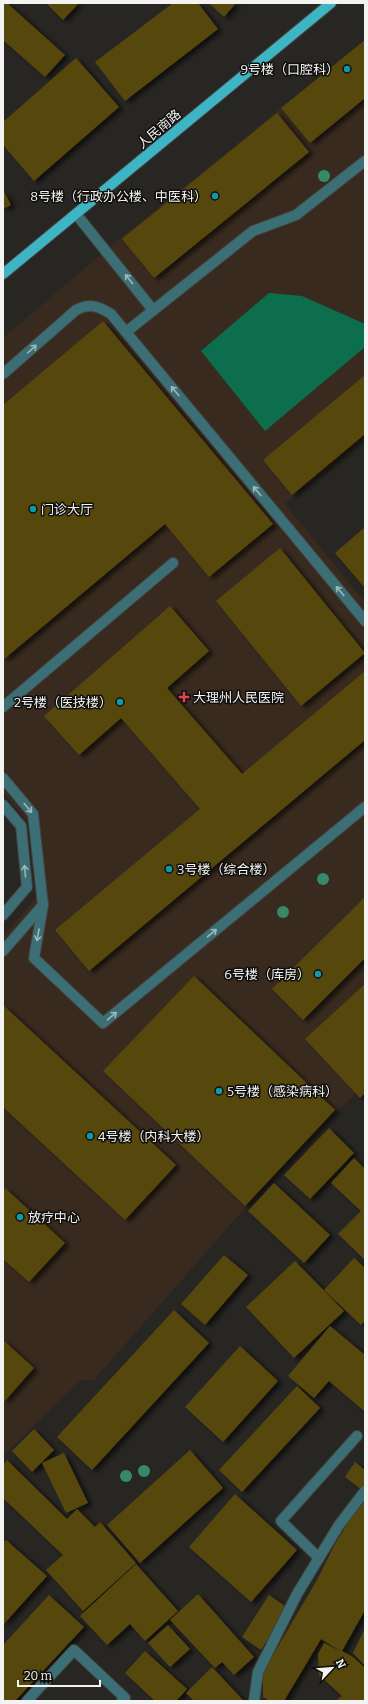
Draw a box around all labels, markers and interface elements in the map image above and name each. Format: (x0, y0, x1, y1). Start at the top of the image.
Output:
place label: 9号楼（口腔科） (240, 62, 339, 77)
marker: 9号楼（口腔科） (342, 64, 352, 74)
street label: 人民南路 (134, 107, 184, 151)
place label: 8号楼（行政办公楼、中医科） (30, 189, 207, 204)
marker: 8号楼（行政办公楼、中医科） (210, 191, 220, 201)
one-way arrow (125, 274, 133, 285)
one-way arrow (27, 344, 37, 353)
one-way arrow (170, 385, 179, 396)
one-way arrow (253, 485, 262, 496)
place label: 门诊大厅 (41, 502, 93, 517)
marker: 门诊大厅 (28, 504, 38, 514)
one-way arrow (336, 586, 345, 597)
place label: 大理州人民医院 (193, 690, 284, 705)
marker: 大理州人民医院 (178, 691, 190, 703)
place label: 2号楼（医技楼） (14, 695, 112, 710)
marker: 2号楼（医技楼） (115, 697, 125, 707)
one-way arrow (24, 803, 33, 813)
place label: 3号楼（综合楼） (177, 862, 275, 877)
marker: 3号楼（综合楼） (164, 864, 174, 874)
one-way arrow (22, 865, 29, 878)
one-way arrow (33, 928, 41, 941)
one-way arrow (207, 929, 217, 938)
place label: 6号楼（库房） (224, 967, 310, 982)
marker: 6号楼（库房） (313, 969, 323, 979)
one-way arrow (107, 1012, 117, 1021)
place label: 5号楼（感染病科） (227, 1084, 338, 1099)
marker: 5号楼（感染病科） (214, 1086, 224, 1096)
place label: 4号楼（内科大楼） (98, 1129, 210, 1144)
marker: 4号楼（内科大楼） (85, 1131, 95, 1141)
place label: 放疗中心 (28, 1210, 80, 1225)
marker: 放疗中心 (15, 1212, 25, 1222)
north arrow (312, 1648, 352, 1688)
text: N (333, 1657, 348, 1671)
scale bar (18, 1662, 100, 1688)
text: 20 m (24, 1669, 53, 1683)

